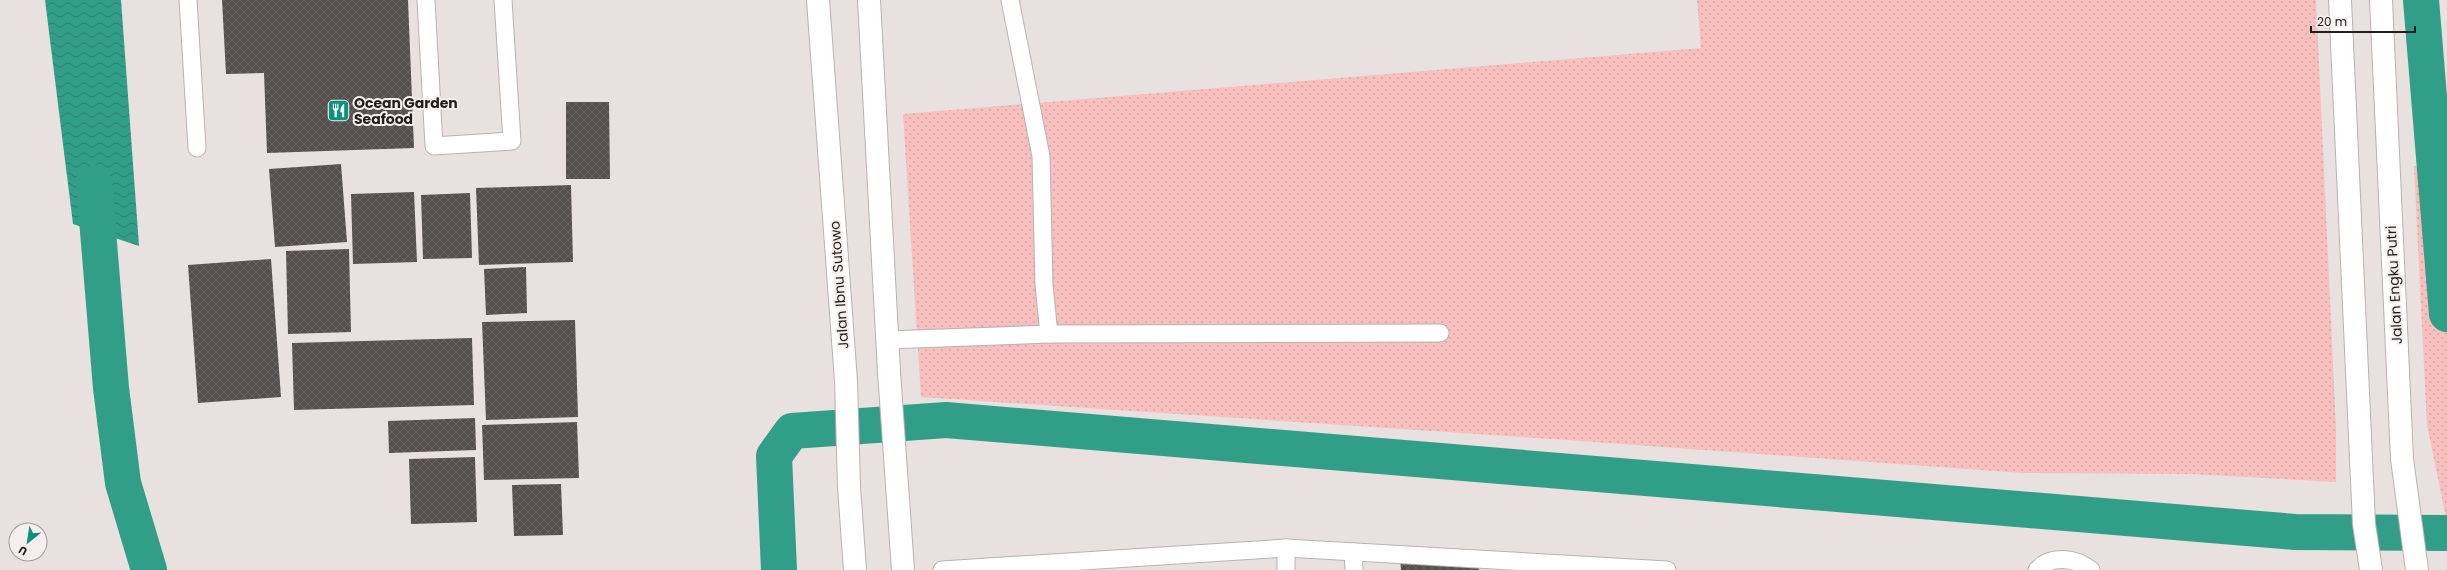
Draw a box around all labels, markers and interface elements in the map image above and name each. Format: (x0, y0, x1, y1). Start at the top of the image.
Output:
scale bar (2311, 8, 2415, 34)
text: 20 m (2317, 13, 2347, 30)
place label: Ocean Garden Seafood (354, 93, 458, 129)
restaurant icon: Ocean Garden Seafood (326, 98, 352, 124)
street label: Jalan Ibnu Sutowo (825, 220, 853, 350)
street label: Jalan Engku Putri (2381, 225, 2407, 345)
north arrow (8, 522, 48, 562)
text: U (15, 542, 30, 560)

